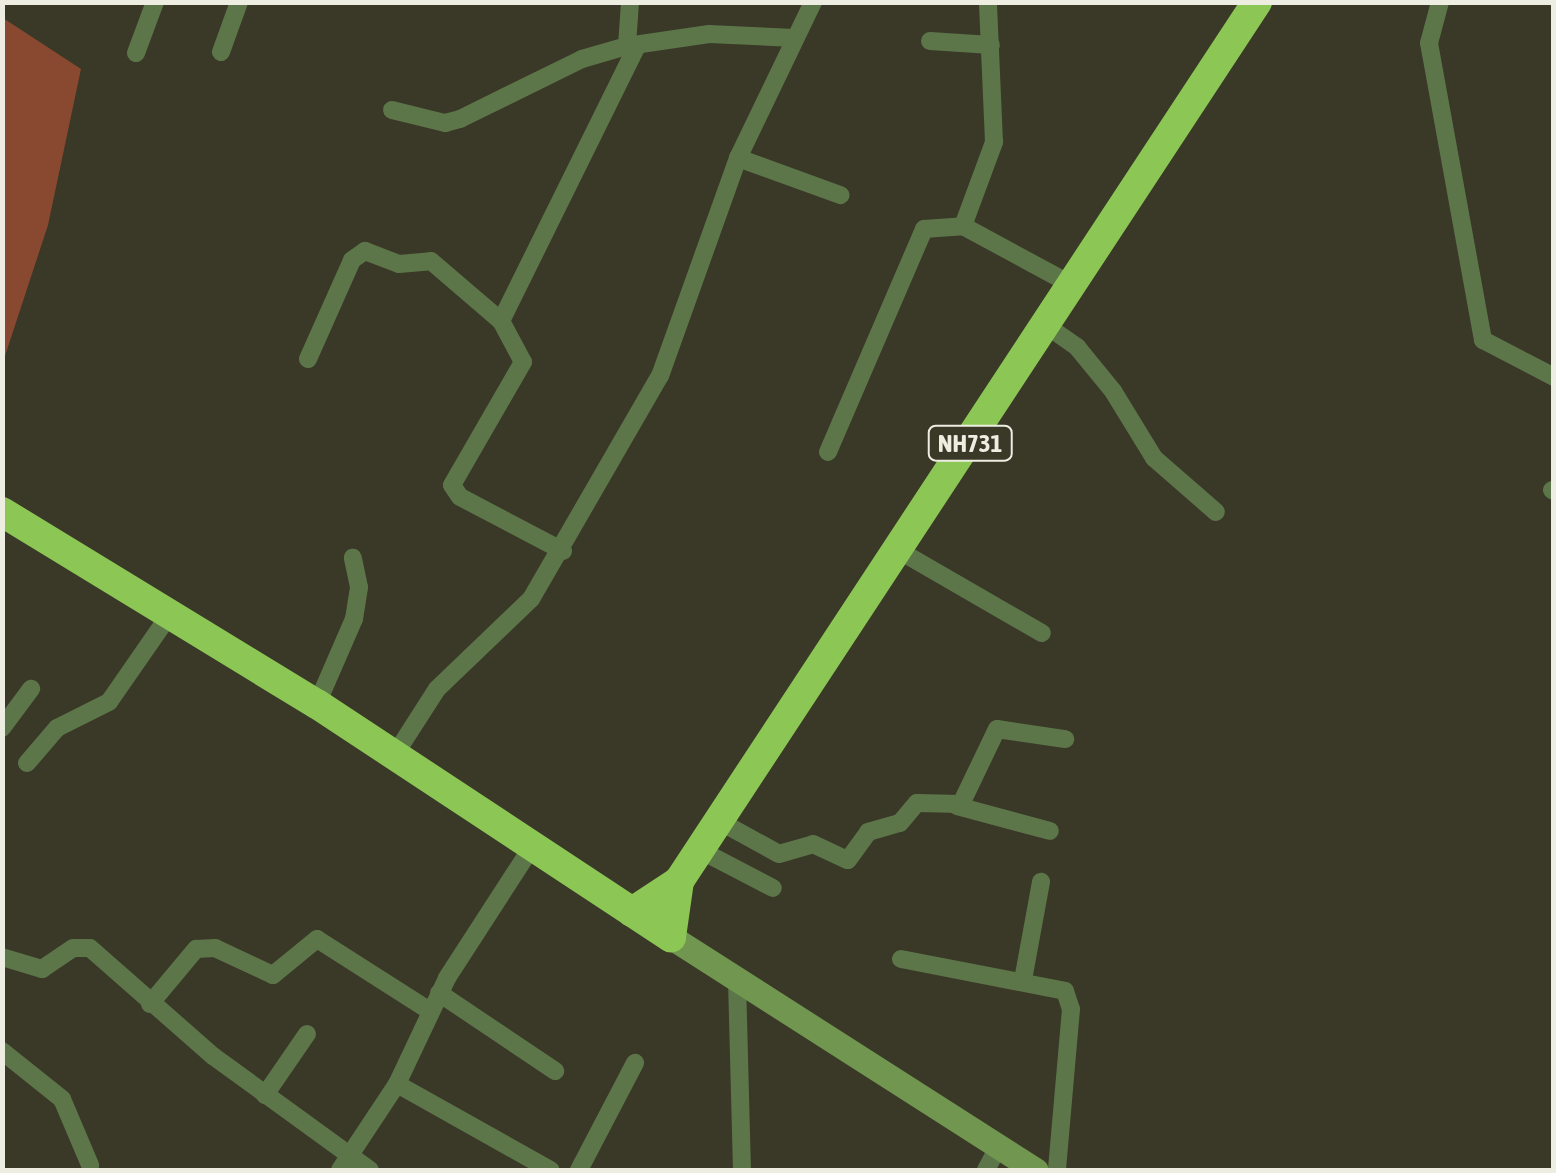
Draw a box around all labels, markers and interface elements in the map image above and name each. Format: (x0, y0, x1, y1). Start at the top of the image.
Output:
road number: NH731 (928, 423, 1012, 463)

